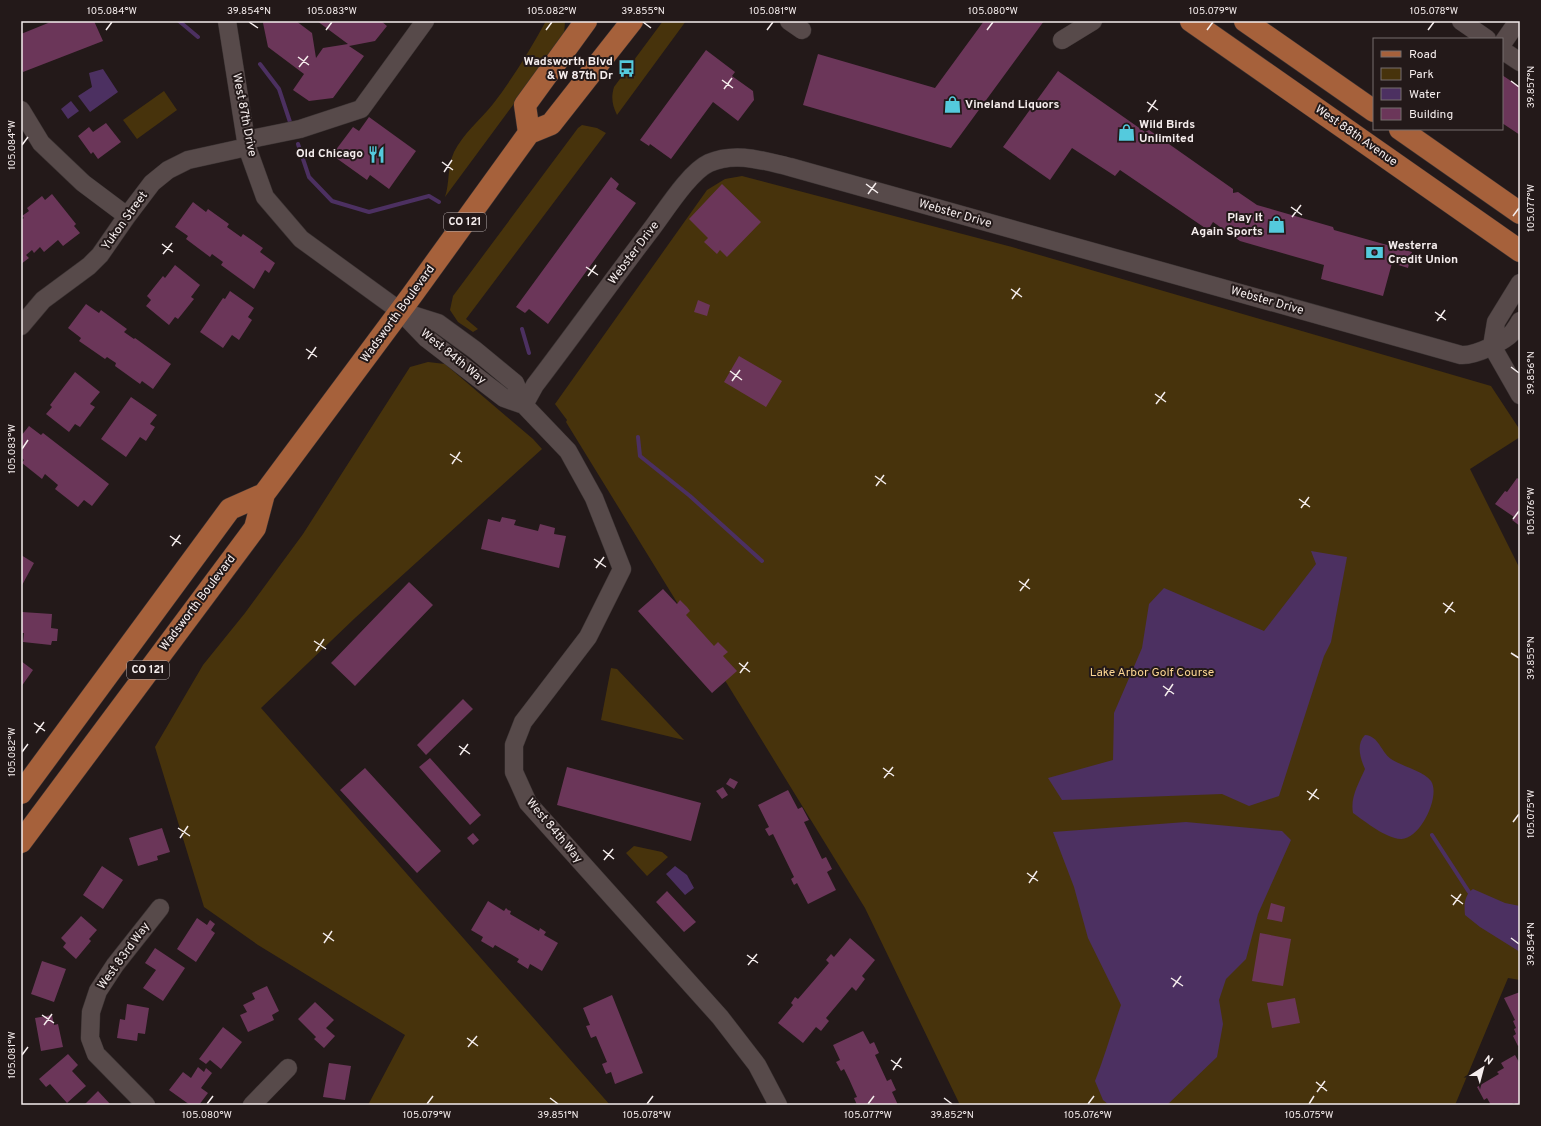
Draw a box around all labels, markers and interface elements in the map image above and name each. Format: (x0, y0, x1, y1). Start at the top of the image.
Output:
text: 105.084°W (87, 5, 137, 18)
text: 39.854°N (227, 5, 271, 18)
text: 105.083°W (307, 5, 357, 18)
text: 105.082°W (527, 5, 577, 18)
text: 39.855°N (621, 5, 665, 18)
text: 105.081°W (749, 5, 797, 18)
text: 105.080°W (968, 5, 1018, 18)
text: 105.079°W (1189, 5, 1237, 18)
text: 105.078°W (1410, 5, 1458, 18)
legend (1373, 38, 1503, 130)
text: Road (1409, 47, 1437, 63)
place label: Wadsworth Blvd & W 87th Dr (523, 54, 613, 84)
bus stop icon: Wadsworth Blvd & W 87th Dr (616, 59, 636, 79)
text: 39.857°N (1525, 66, 1538, 108)
text: Park (1409, 67, 1434, 83)
street label: West 87th Drive (228, 72, 260, 158)
text: Water (1409, 87, 1441, 103)
shop icon: Vineland Liquors (942, 95, 962, 115)
place label: Vineland Liquors (965, 97, 1059, 113)
street label: West 88th Avenue (1312, 102, 1400, 170)
text: Building (1409, 107, 1453, 123)
place label: Wild Birds Unlimited (1139, 117, 1195, 147)
text: 105.084°W (6, 120, 19, 170)
shop icon: Wild Birds Unlimited (1116, 122, 1136, 142)
restaurant icon: Old Chicago (366, 144, 386, 164)
place label: Old Chicago (296, 146, 363, 162)
text: 105.077°W (1525, 184, 1538, 232)
street label: Yukon Street (98, 188, 152, 254)
street label: Webster Drive (917, 196, 993, 232)
place label: Play It Again Sports (1191, 210, 1263, 240)
road number: CO 121 (444, 213, 486, 231)
shop icon: Play It Again Sports (1266, 215, 1286, 235)
street label: Webster Drive (605, 218, 663, 288)
place label: Westerra Credit Union (1388, 238, 1458, 268)
bank icon: Westerra Credit Union (1365, 243, 1385, 263)
street label: Wadsworth Boulevard (357, 262, 439, 366)
street label: Webster Drive (1229, 283, 1305, 319)
street label: West 84th Way (417, 326, 489, 388)
text: 39.856°N (1525, 351, 1538, 395)
text: 105.083°W (6, 424, 19, 474)
text: 105.076°W (1525, 487, 1538, 535)
street label: Wadsworth Boulevard (157, 552, 239, 654)
text: 39.855°N (1525, 636, 1538, 680)
road number: CO 121 (127, 661, 169, 679)
park label: Lake Arbor Golf Course (1090, 665, 1214, 681)
text: 105.082°W (6, 727, 19, 777)
text: 105.075°W (1525, 790, 1538, 838)
street label: West 84th Way (522, 795, 586, 867)
street label: West 83rd Way (94, 919, 154, 993)
text: 39.854°N (1525, 922, 1538, 966)
text: 105.081°W (6, 1031, 19, 1079)
north arrow (1463, 1048, 1503, 1088)
text: N (1481, 1053, 1496, 1069)
text: 105.080°W (182, 1109, 232, 1122)
text: 105.079°W (403, 1109, 451, 1122)
text: 39.851°N (537, 1109, 579, 1122)
text: 105.078°W (623, 1109, 671, 1122)
text: 105.077°W (844, 1109, 892, 1122)
text: 39.852°N (930, 1109, 974, 1122)
text: 105.076°W (1064, 1109, 1112, 1122)
text: 105.075°W (1285, 1109, 1333, 1122)

